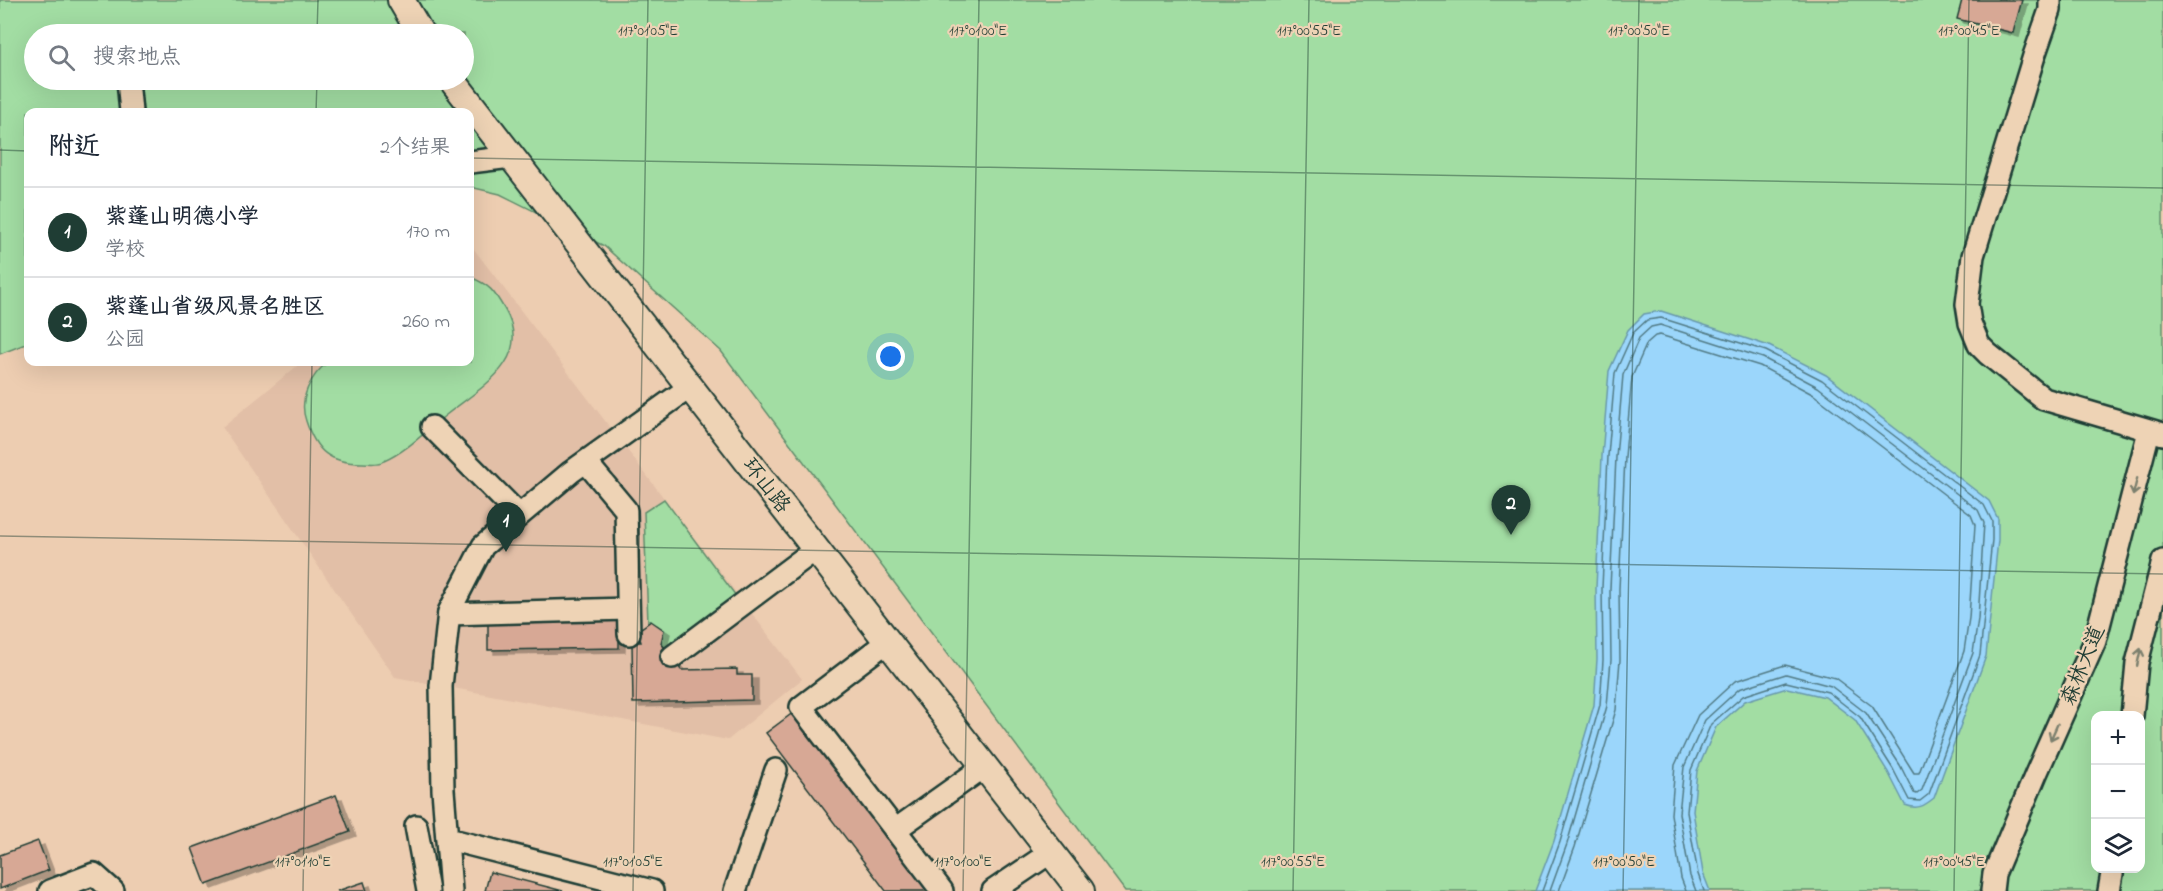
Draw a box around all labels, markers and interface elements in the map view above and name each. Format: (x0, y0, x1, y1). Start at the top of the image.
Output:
text: 117°01'05"E (618, 20, 678, 42)
text: 117°01'00"E (949, 20, 1007, 42)
text: 117°00'55"E (1277, 20, 1341, 42)
text: 117°00'50"E (1608, 20, 1670, 42)
text: 117°00'45"E (1938, 20, 2000, 42)
search box (24, 24, 474, 90)
icon: search (45, 41, 78, 74)
text: 搜索地点 (93, 42, 181, 74)
text: 附近 (48, 129, 100, 167)
text: 2个结果 (380, 134, 450, 163)
text: 紫蓬山明德小学 (105, 202, 259, 234)
text: 1 (64, 218, 71, 247)
text: 170 m (406, 218, 450, 247)
text: 学校 (105, 236, 145, 265)
text: 紫蓬山省级风景名胜区 (105, 292, 325, 324)
text: 2 (63, 308, 72, 337)
text: 260 m (402, 308, 450, 337)
text: 公园 (105, 326, 145, 355)
your location (876, 342, 905, 371)
street label: 环山路 (734, 452, 797, 520)
one-way arrow (2128, 477, 2140, 496)
pin: 2 (1492, 486, 1530, 535)
pin: 1 (486, 502, 526, 552)
street label: 森林大道 (2054, 621, 2113, 710)
one-way arrow (2134, 648, 2145, 668)
map controls (2091, 711, 2145, 873)
button: + (2091, 711, 2145, 765)
one-way arrow (2048, 722, 2060, 740)
button: − (2091, 765, 2145, 819)
button: layers (2091, 819, 2145, 873)
text: 117°01'10"E (275, 851, 331, 873)
text: 117°01'05"E (603, 851, 663, 873)
text: 117°01'00"E (934, 851, 992, 873)
text: 117°00'55"E (1261, 851, 1325, 873)
text: 117°00'50"E (1593, 851, 1655, 873)
text: 117°00'45"E (1923, 851, 1985, 873)

